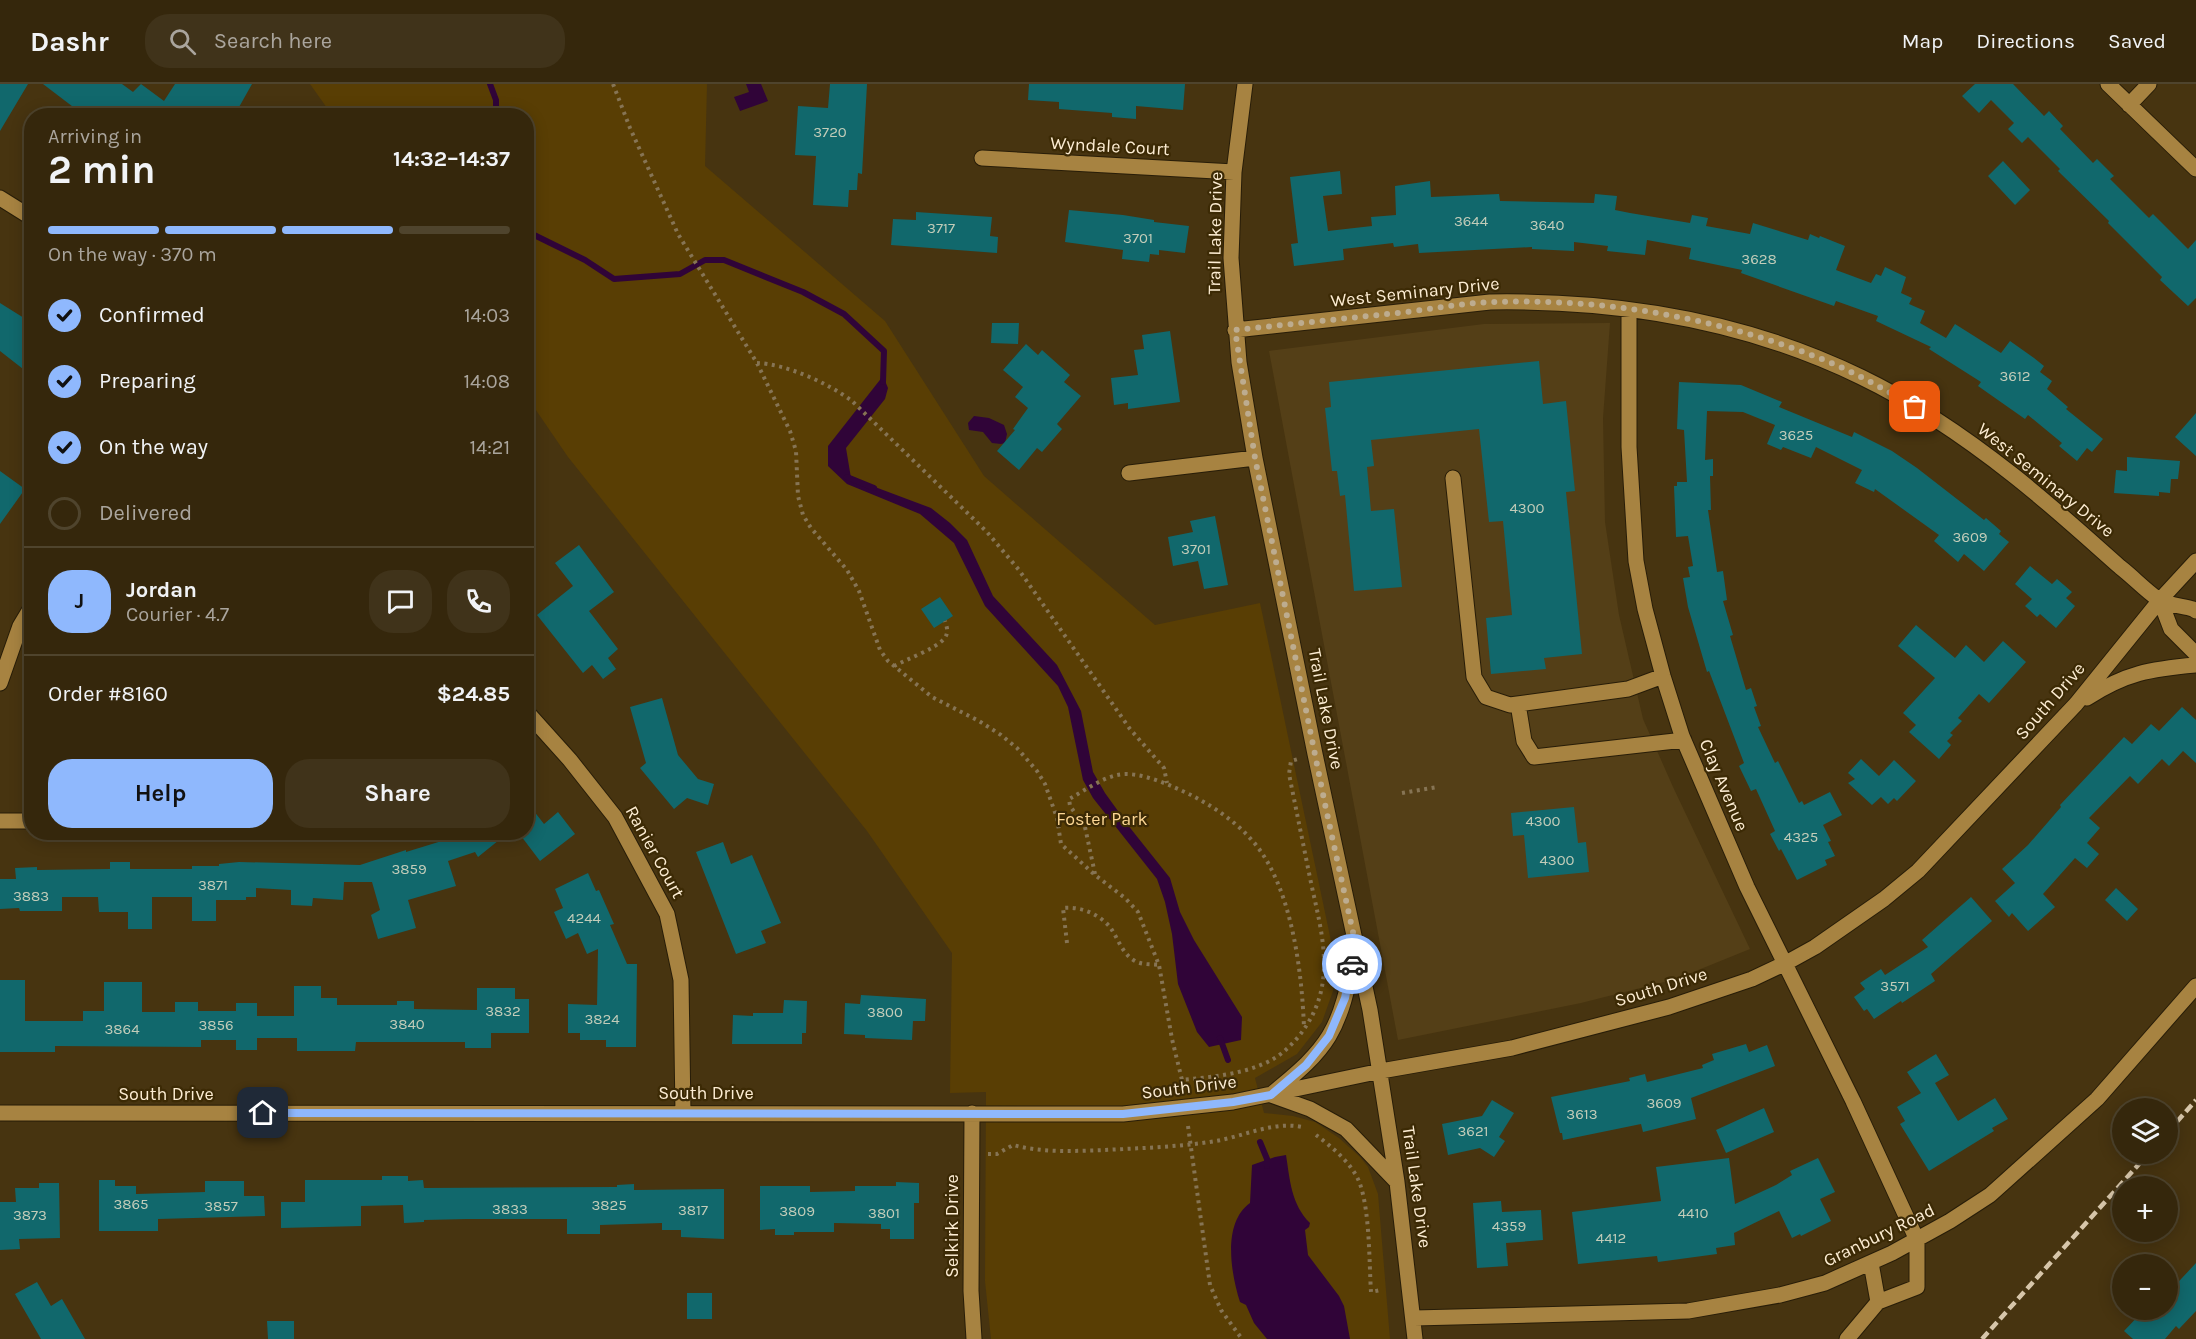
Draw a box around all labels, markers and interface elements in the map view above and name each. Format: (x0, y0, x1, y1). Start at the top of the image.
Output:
search box (145, 14, 565, 68)
text: Dashr (30, 25, 109, 58)
icon: search (166, 25, 199, 58)
text: Search here (214, 28, 332, 54)
text: Map (1902, 29, 1943, 53)
text: Directions (1976, 29, 2075, 53)
text: Saved (2108, 29, 2166, 53)
house number: 3720 (813, 123, 847, 141)
text: Arriving in (48, 125, 142, 148)
street label: Wyndale Court (1050, 132, 1170, 160)
text: 14:32–14:37 (393, 146, 510, 172)
text: 2 min (48, 147, 156, 193)
street label: Trail Lake Drive (1203, 171, 1227, 295)
house number: 3644 (1454, 212, 1489, 230)
house number: 3640 (1530, 216, 1564, 234)
house number: 3717 (927, 219, 955, 237)
house number: 3701 (1123, 229, 1153, 247)
text: On the way · 370 m (48, 243, 217, 266)
house number: 3628 (1741, 250, 1777, 268)
street label: West Seminary Drive (1330, 272, 1500, 312)
icon: check (48, 299, 81, 332)
text: Confirmed (99, 302, 205, 328)
text: 14:03 (464, 304, 510, 327)
icon: check (48, 365, 81, 398)
house number: 3612 (1999, 367, 2031, 385)
text: Preparing (99, 368, 196, 394)
text: 14:08 (463, 370, 510, 393)
pin (1889, 381, 1940, 432)
icon: bag (1898, 390, 1931, 423)
street label: West Seminary Drive (1973, 418, 2119, 542)
house number: 3625 (1779, 426, 1813, 444)
icon: check (48, 431, 81, 464)
text: On the way (99, 434, 208, 460)
text: 14:21 (469, 436, 510, 459)
house number: 4300 (1509, 499, 1545, 517)
text: Delivered (99, 500, 192, 526)
house number: 3609 (1952, 528, 1988, 546)
house number: 3701 (1181, 540, 1211, 558)
button: chat (369, 570, 432, 633)
button: phone (447, 570, 510, 633)
text: Jordan (126, 577, 197, 603)
text: J (75, 588, 84, 614)
text: Courier · 4.7 (126, 603, 229, 626)
street label: Trail Lake Drive (1303, 647, 1349, 771)
street label: South Drive (2010, 658, 2090, 744)
text: Order #8160 (48, 681, 168, 707)
text: $24.85 (437, 681, 510, 707)
street label: Clay Avenue (1695, 736, 1753, 834)
button: Help (48, 759, 273, 828)
button: Share (285, 759, 510, 828)
street label: Ranier Court (621, 802, 690, 902)
park label: Foster Park (1056, 808, 1148, 830)
house number: 4300 (1525, 812, 1561, 830)
house number: 4325 (1784, 828, 1818, 846)
house number: 4300 (1539, 851, 1575, 869)
house number: 3859 (391, 860, 427, 878)
house number: 3871 (198, 876, 228, 894)
house number: 3883 (13, 887, 49, 905)
house number: 4244 (567, 909, 602, 927)
courier (1322, 934, 1382, 994)
icon: car (1336, 948, 1369, 981)
street label: South Drive (1612, 963, 1710, 1011)
house number: 3571 (1880, 977, 1910, 995)
house number: 3832 (485, 1002, 521, 1020)
house number: 3800 (867, 1003, 903, 1021)
house number: 3824 (584, 1010, 620, 1028)
house number: 3840 (389, 1015, 425, 1033)
house number: 3856 (198, 1016, 234, 1034)
house number: 3864 (104, 1020, 140, 1038)
street label: South Drive (1140, 1070, 1238, 1104)
street label: South Drive (658, 1082, 754, 1104)
street label: South Drive (118, 1083, 214, 1105)
pin (237, 1087, 288, 1138)
house number: 3609 (1646, 1094, 1682, 1112)
icon: home (246, 1096, 279, 1129)
map controls (2112, 1098, 2178, 1320)
button: layers (2112, 1098, 2178, 1164)
house number: 3613 (1566, 1105, 1598, 1123)
house number: 3621 (1457, 1122, 1489, 1140)
street label: Trail Lake Drive (1398, 1125, 1436, 1249)
street label: Selkirk Drive (941, 1174, 963, 1278)
button: + (2112, 1176, 2178, 1242)
house number: 3865 (113, 1195, 149, 1213)
house number: 3825 (591, 1196, 627, 1214)
house number: 3857 (204, 1197, 238, 1215)
street label: Granbury Road (1820, 1199, 1938, 1271)
house number: 3833 (492, 1200, 528, 1218)
house number: 3817 (678, 1201, 708, 1219)
house number: 3809 (779, 1202, 815, 1220)
house number: 3801 (868, 1204, 900, 1222)
house number: 4410 (1678, 1204, 1708, 1222)
house number: 3873 (13, 1206, 47, 1224)
house number: 4359 (1492, 1217, 1526, 1235)
house number: 4412 (1596, 1229, 1626, 1247)
button: − (2112, 1254, 2178, 1320)

